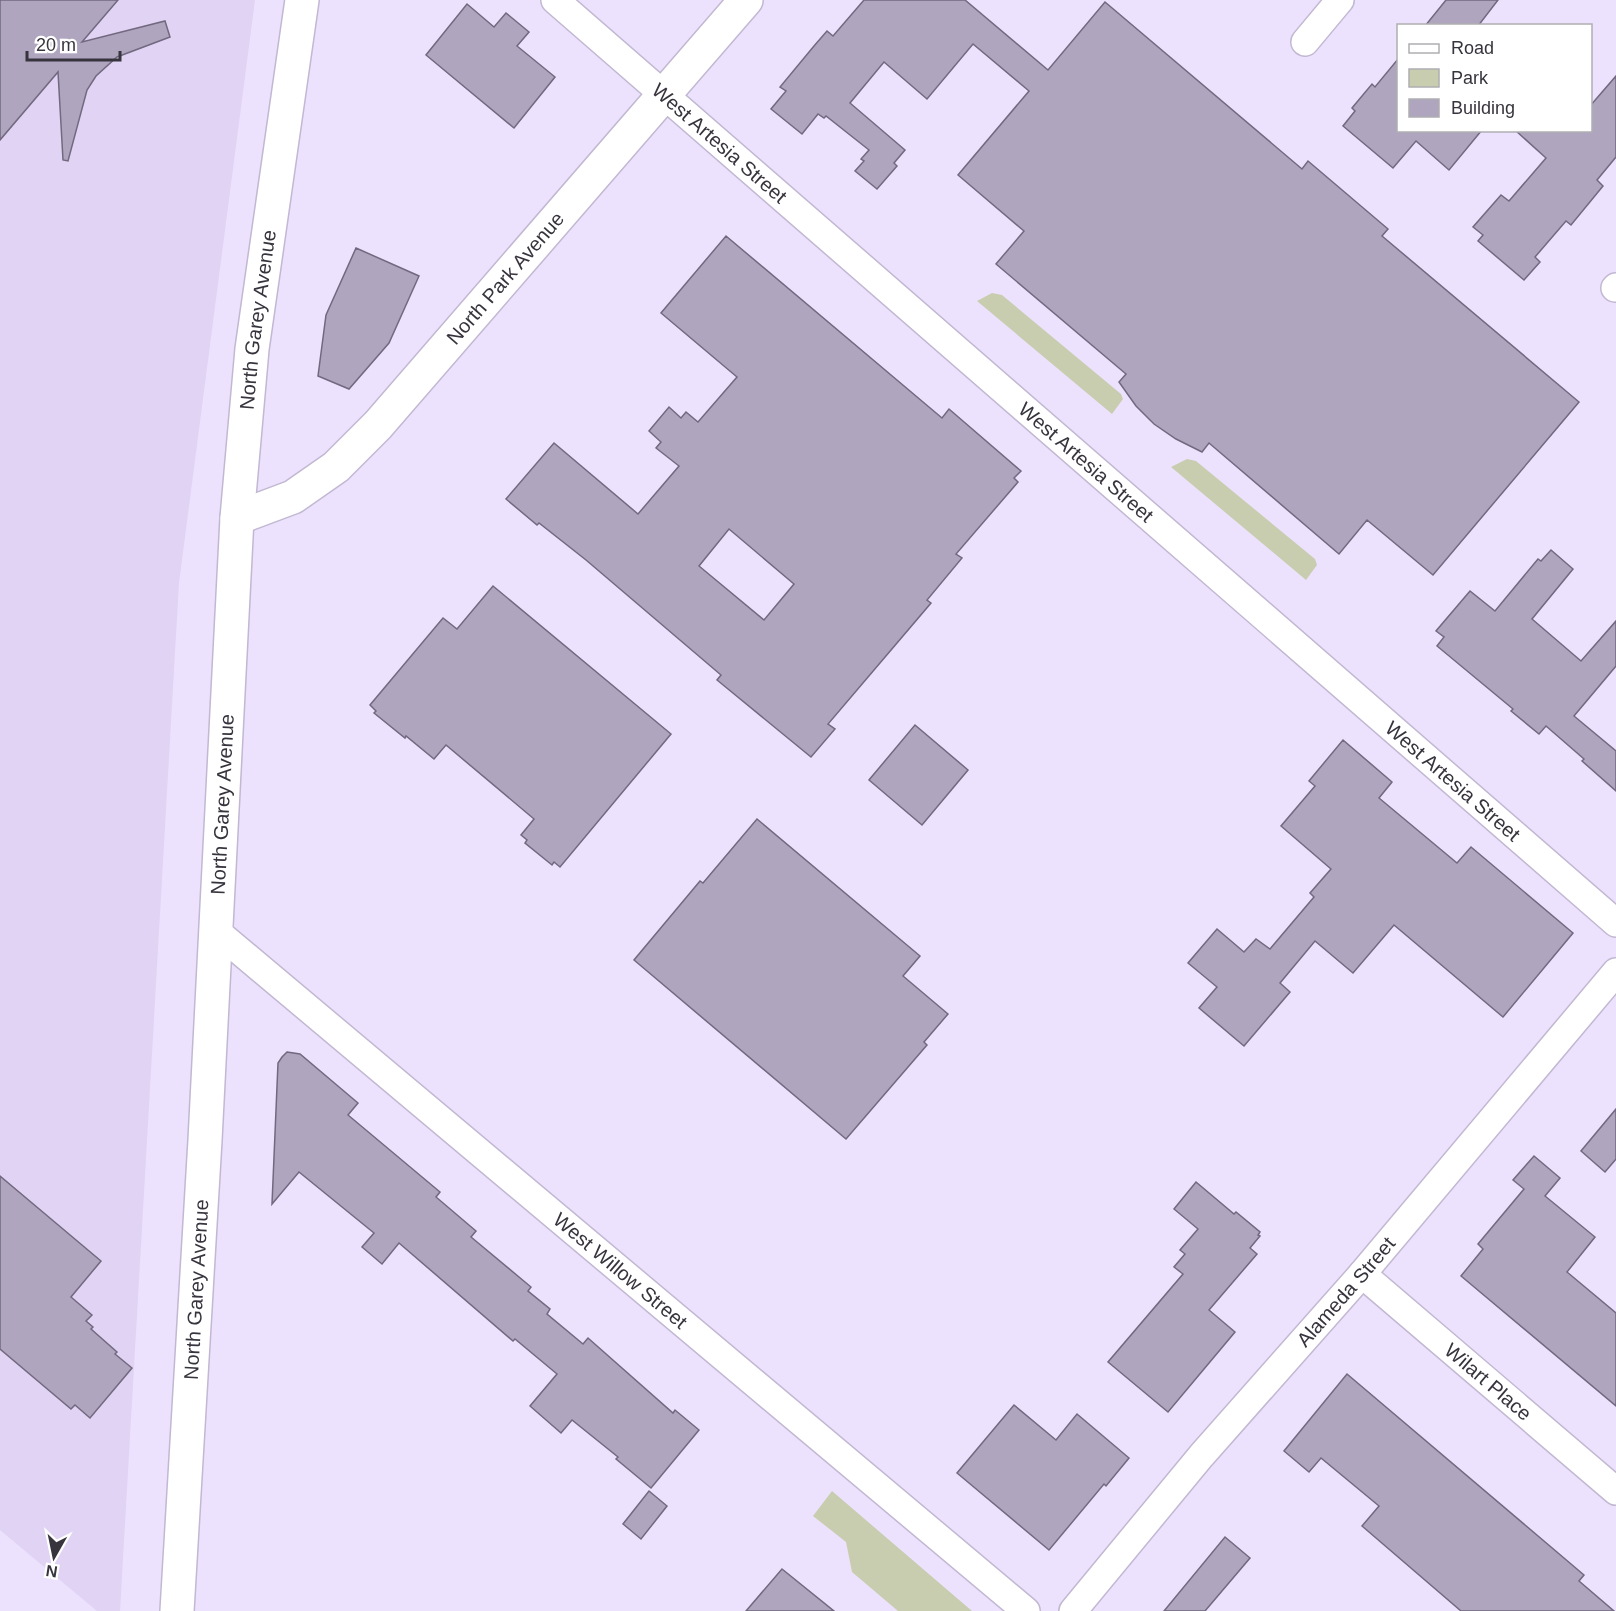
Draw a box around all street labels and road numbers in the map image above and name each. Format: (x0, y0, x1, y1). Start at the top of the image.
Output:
street label: West Artesia Street (648, 79, 791, 208)
street label: North Park Avenue (442, 208, 568, 349)
street label: North Garey Avenue (236, 229, 280, 411)
street label: West Artesia Street (1014, 398, 1158, 527)
street label: North Garey Avenue (207, 713, 238, 895)
street label: West Artesia Street (1381, 717, 1525, 846)
street label: North Garey Avenue (180, 1199, 212, 1381)
street label: West Willow Street (549, 1208, 692, 1333)
street label: Alameda Street (1292, 1232, 1400, 1351)
street label: Wilart Place (1440, 1339, 1536, 1425)

